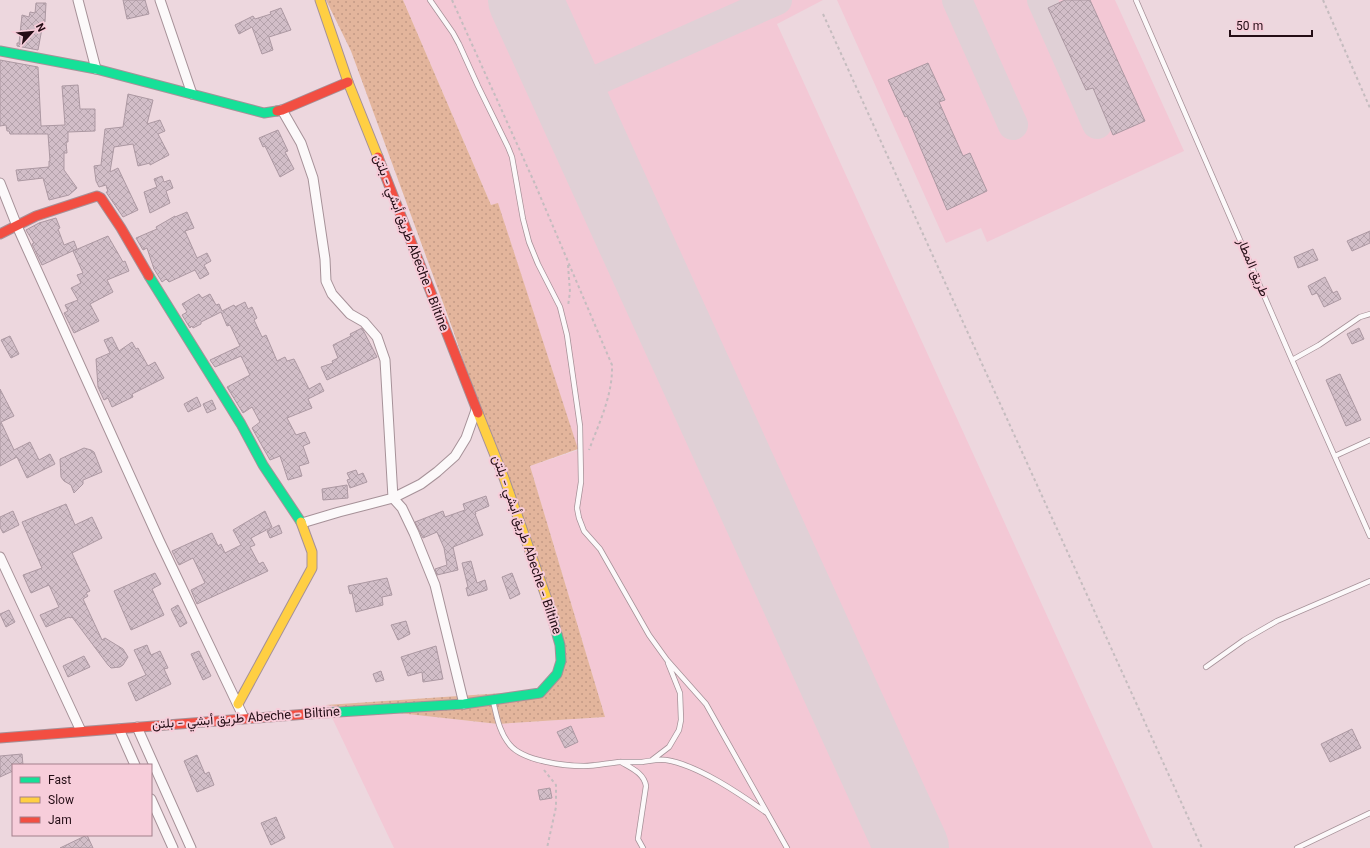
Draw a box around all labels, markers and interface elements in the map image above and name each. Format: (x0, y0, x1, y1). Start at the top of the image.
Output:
north arrow (12, 12, 52, 52)
scale bar (1230, 12, 1312, 38)
text: 50 m (1236, 18, 1263, 36)
text: N (30, 21, 49, 36)
street label: طريق أبشي - بلتن Abeche - Biltine (367, 151, 453, 335)
street label: طريق المطار (1230, 235, 1273, 300)
street label: طريق أبشي - بلتن Abeche - Biltine (486, 453, 566, 637)
street label: طريق أبشي - بلتن Abeche - Biltine (151, 702, 341, 736)
legend (12, 764, 152, 836)
text: Fast (48, 772, 71, 790)
text: Slow (48, 792, 74, 810)
text: Jam (48, 812, 72, 830)

